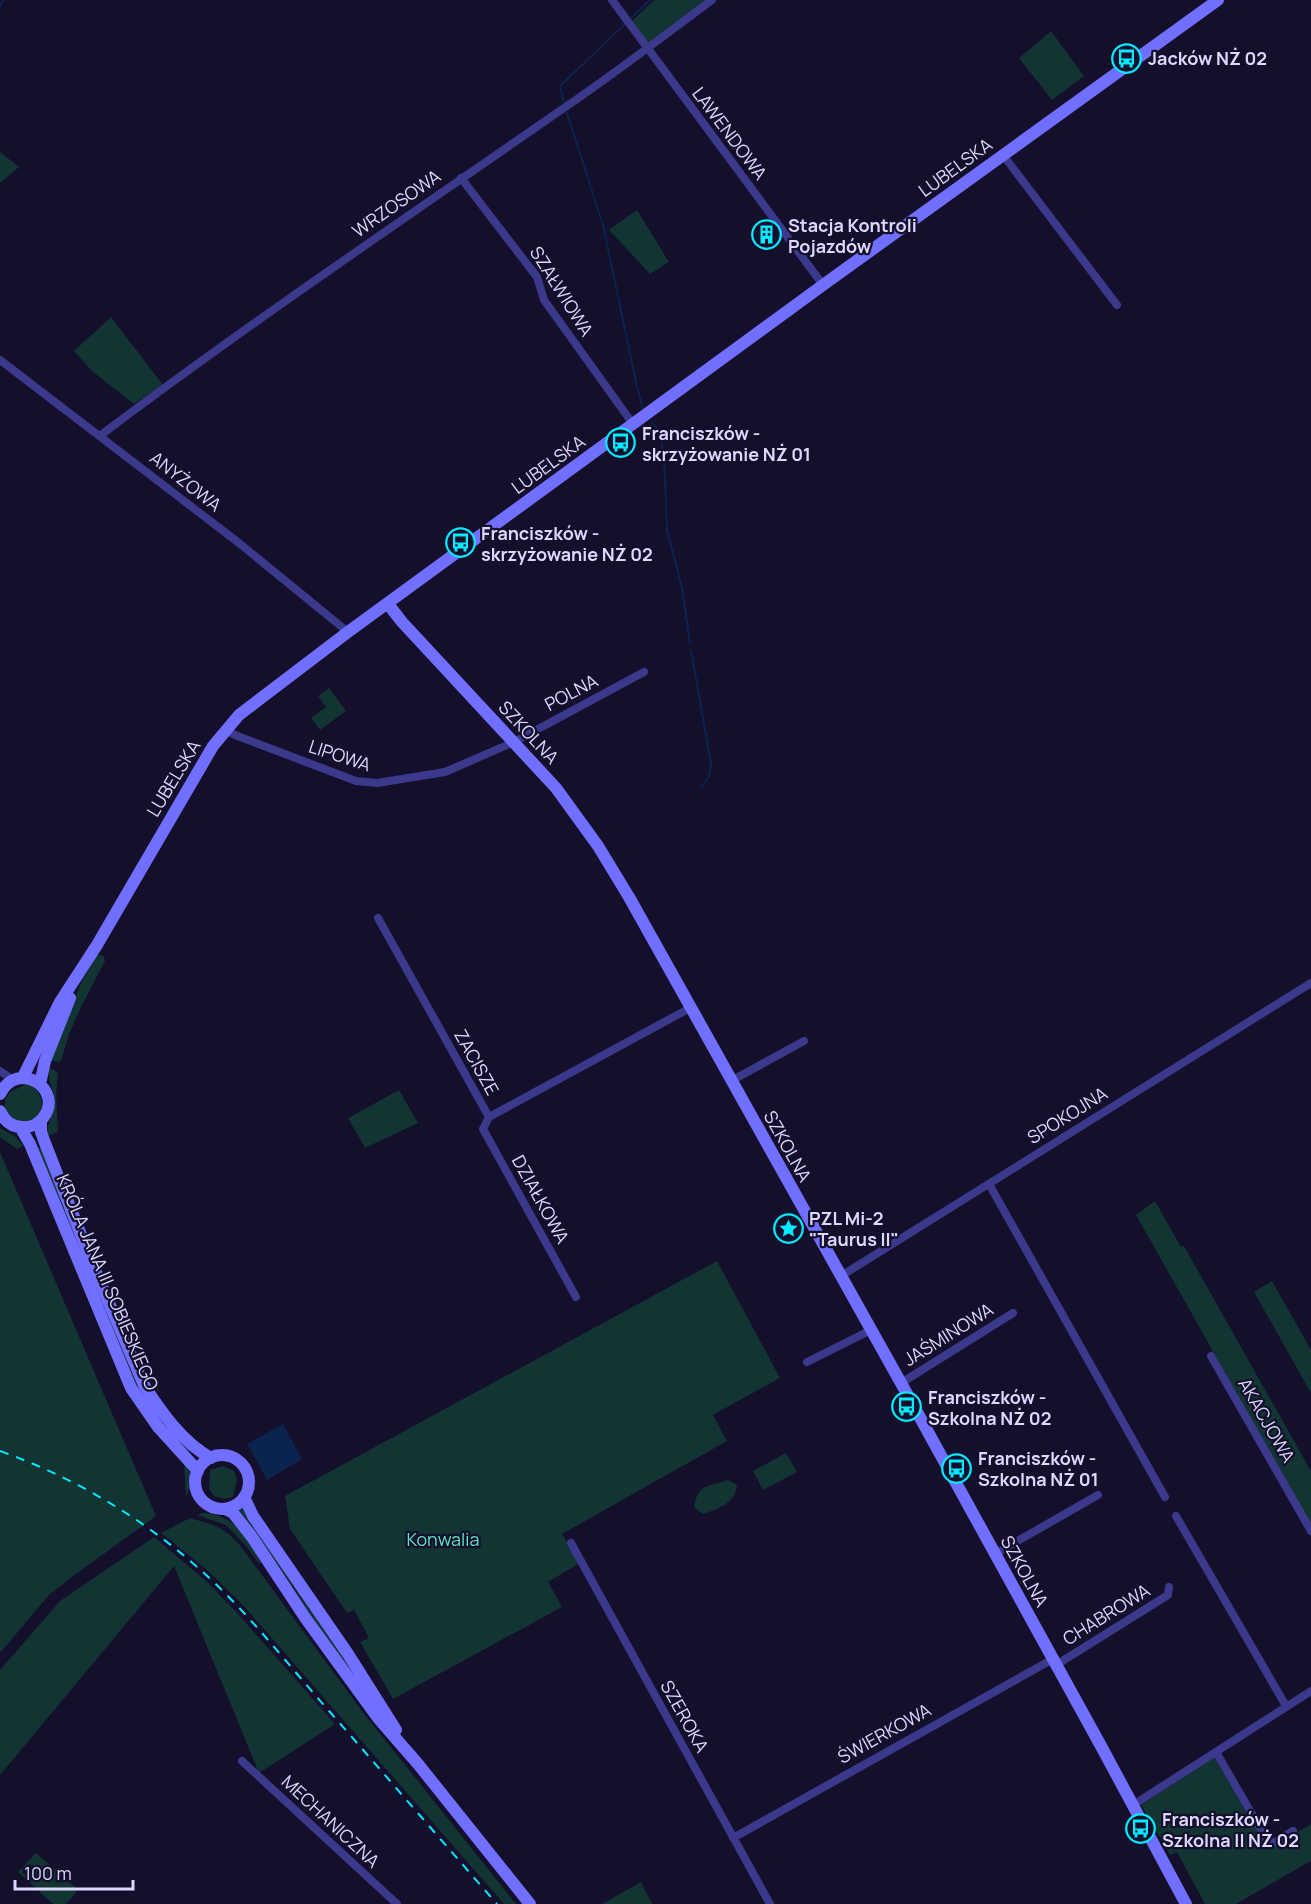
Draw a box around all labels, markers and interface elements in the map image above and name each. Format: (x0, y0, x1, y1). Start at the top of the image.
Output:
bus stop icon: Jacków NŻ 02 (1111, 42, 1143, 74)
place label: Jacków NŻ 02 (1148, 46, 1267, 70)
street label: LAWENDOWA (687, 82, 773, 185)
street label: LUBELSKA (913, 132, 997, 202)
street label: WRZOSOWA (347, 163, 445, 242)
place label: Stacja Kontroli Pojazdów (788, 213, 917, 258)
building icon: Stacja Kontroli Pojazdów (751, 219, 783, 251)
street label: SZAŁWIOWA (525, 241, 599, 341)
place label: Franciszków - skrzyżowanie NŻ 01 (642, 421, 811, 466)
bus stop icon: Franciszków - skrzyżowanie NŻ 01 (605, 427, 637, 459)
street label: LUBELSKA (506, 429, 590, 499)
street label: ANYŻOWA (145, 446, 227, 517)
place label: Franciszków - skrzyżowanie NŻ 02 (481, 521, 653, 566)
bus stop icon: Franciszków - skrzyżowanie NŻ 02 (444, 527, 476, 559)
street label: POLNA (540, 668, 602, 716)
street label: SZKOLNA (494, 695, 565, 769)
street label: LIPOWA (306, 734, 375, 776)
street label: LUBELSKA (141, 735, 206, 821)
street label: ZACISZE (449, 1025, 505, 1099)
street label: SPOKOJNA (1022, 1081, 1112, 1149)
street label: SZKOLNA (759, 1106, 818, 1187)
street label: DZIAŁKOWA (507, 1151, 575, 1248)
street label: KRÓLA JANA III SOBIESKIEGO (51, 1170, 165, 1394)
place label: PZL Mi-2 "Taurus II" (809, 1206, 899, 1251)
place icon: PZL Mi-2 "Taurus II" (772, 1212, 804, 1244)
street label: JAŚMINOWA (899, 1297, 998, 1371)
street label: AKACJOWA (1233, 1373, 1301, 1467)
place label: Franciszków - Szkolna NŻ 02 (928, 1385, 1051, 1430)
bus stop icon: Franciszków - Szkolna NŻ 02 (891, 1391, 923, 1423)
place label: Franciszków - Szkolna NŻ 01 (978, 1446, 1099, 1491)
bus stop icon: Franciszków - Szkolna NŻ 01 (941, 1452, 973, 1484)
park label: Konwalia (407, 1527, 479, 1551)
street label: SZKOLNA (996, 1531, 1055, 1612)
street label: CHABROWA (1058, 1577, 1155, 1650)
street label: SZEROKA (655, 1676, 715, 1757)
street label: ŚWIERKOWA (833, 1697, 936, 1769)
street label: MECHANICZNA (277, 1769, 386, 1873)
place label: Franciszków - Szkolna II NŻ 02 (1162, 1807, 1299, 1852)
bus stop icon: Franciszków - Szkolna II NŻ 02 (1125, 1813, 1157, 1845)
scale bar (15, 1853, 134, 1891)
text: 100 m (24, 1861, 72, 1885)

